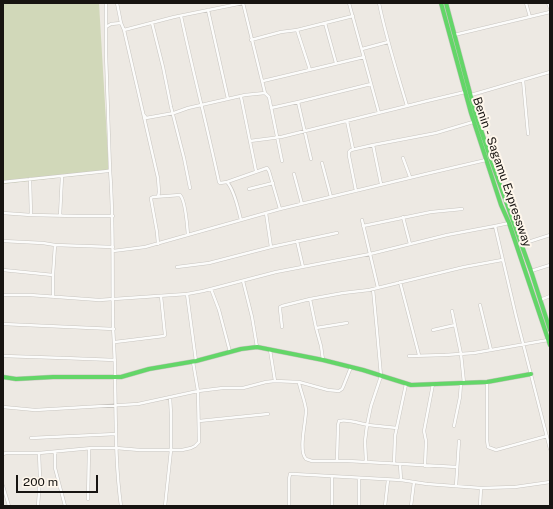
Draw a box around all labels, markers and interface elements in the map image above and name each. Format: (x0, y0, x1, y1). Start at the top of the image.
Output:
street label: Benin - Sagamu Expressway (470, 95, 534, 249)
scale bar (18, 467, 100, 493)
text: 200 m (23, 475, 58, 489)

